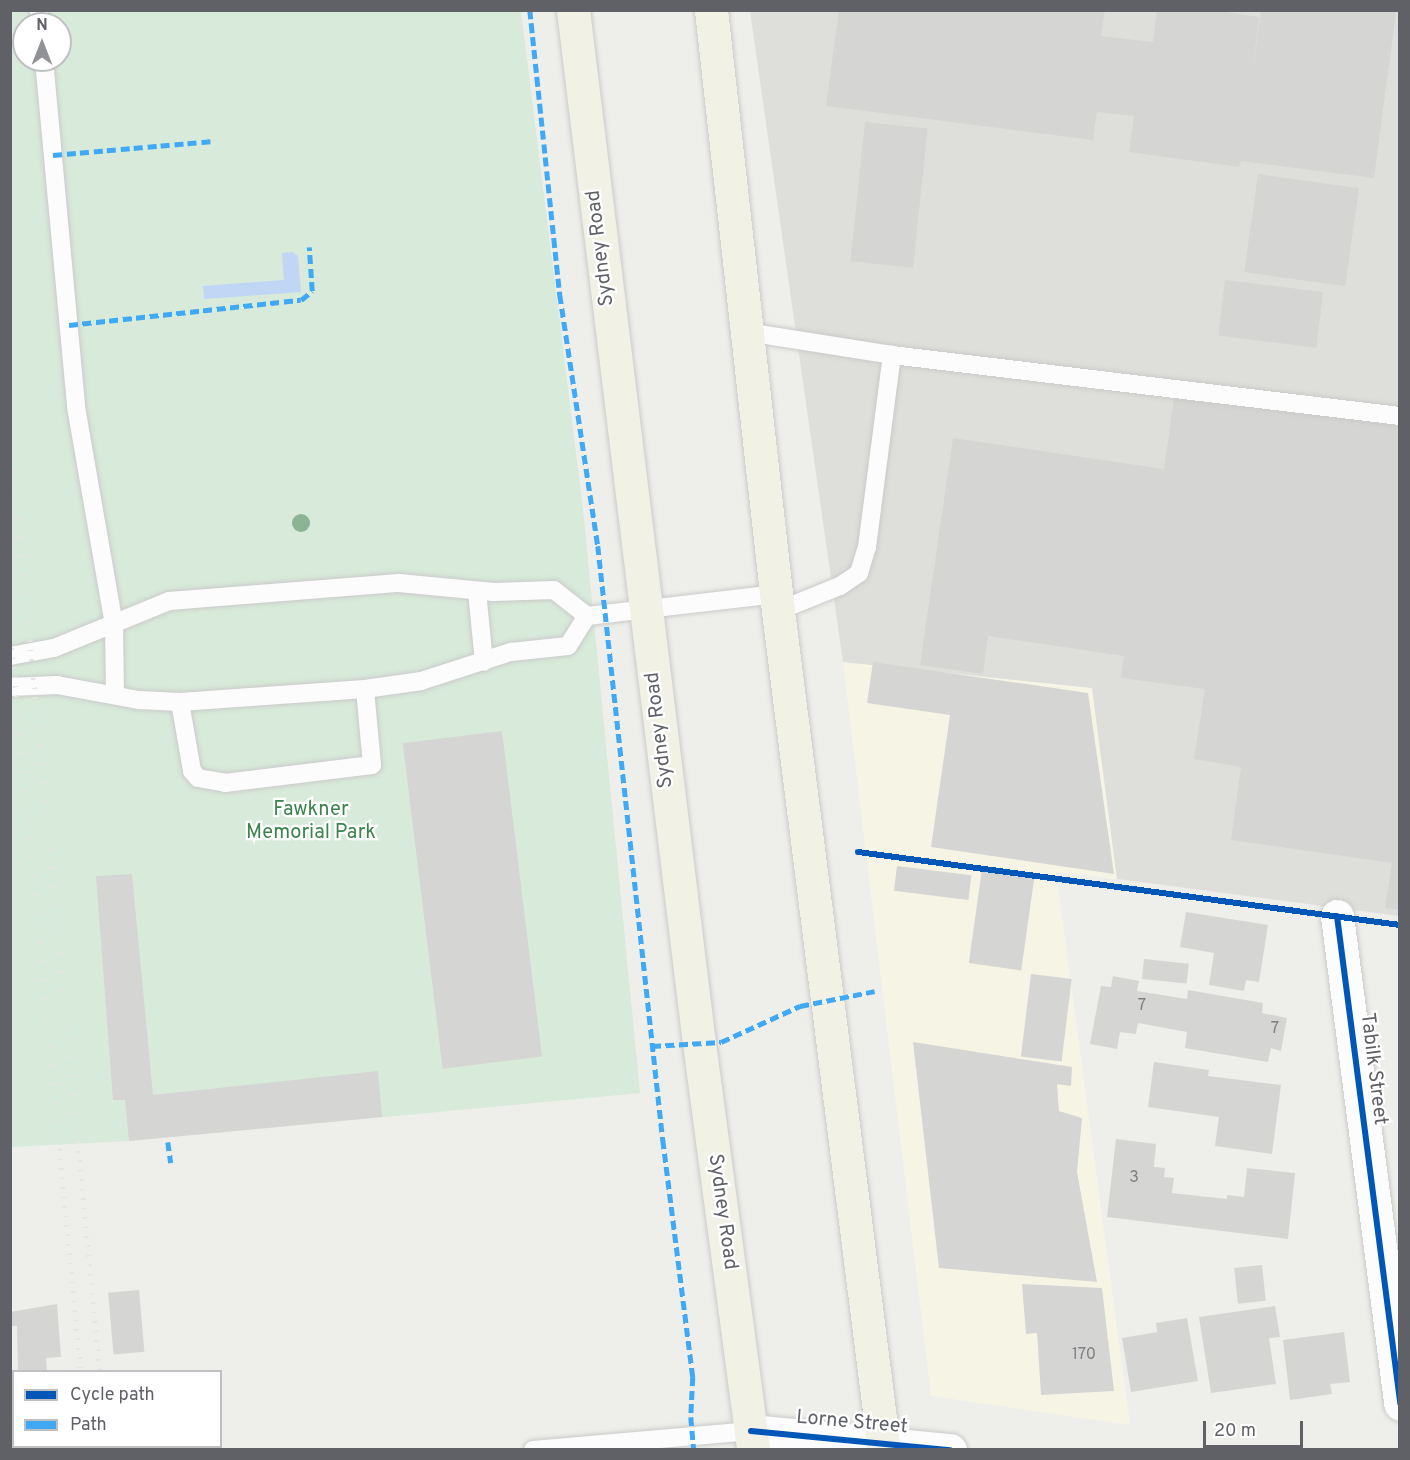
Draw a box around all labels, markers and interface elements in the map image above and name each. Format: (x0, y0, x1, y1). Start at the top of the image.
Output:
north arrow (12, 12, 72, 72)
text: N (36, 16, 48, 36)
street label: Sydney Road (582, 189, 620, 307)
street label: Sydney Road (641, 671, 679, 789)
park label: Fawkner Memorial Park (246, 798, 376, 845)
house number: 7 (1138, 996, 1146, 1016)
street label: Tabilk Street (1354, 1012, 1392, 1126)
house number: 7 (1271, 1019, 1279, 1039)
street label: Sydney Road (702, 1152, 742, 1272)
house number: 3 (1129, 1168, 1139, 1188)
house number: 170 (1072, 1345, 1096, 1365)
legend (12, 1370, 222, 1448)
text: Cycle path (70, 1384, 155, 1407)
street label: Lorne Street (795, 1406, 909, 1440)
scale bar (1206, 1409, 1306, 1447)
text: Path (70, 1414, 107, 1437)
text: 20 m (1214, 1420, 1256, 1443)

